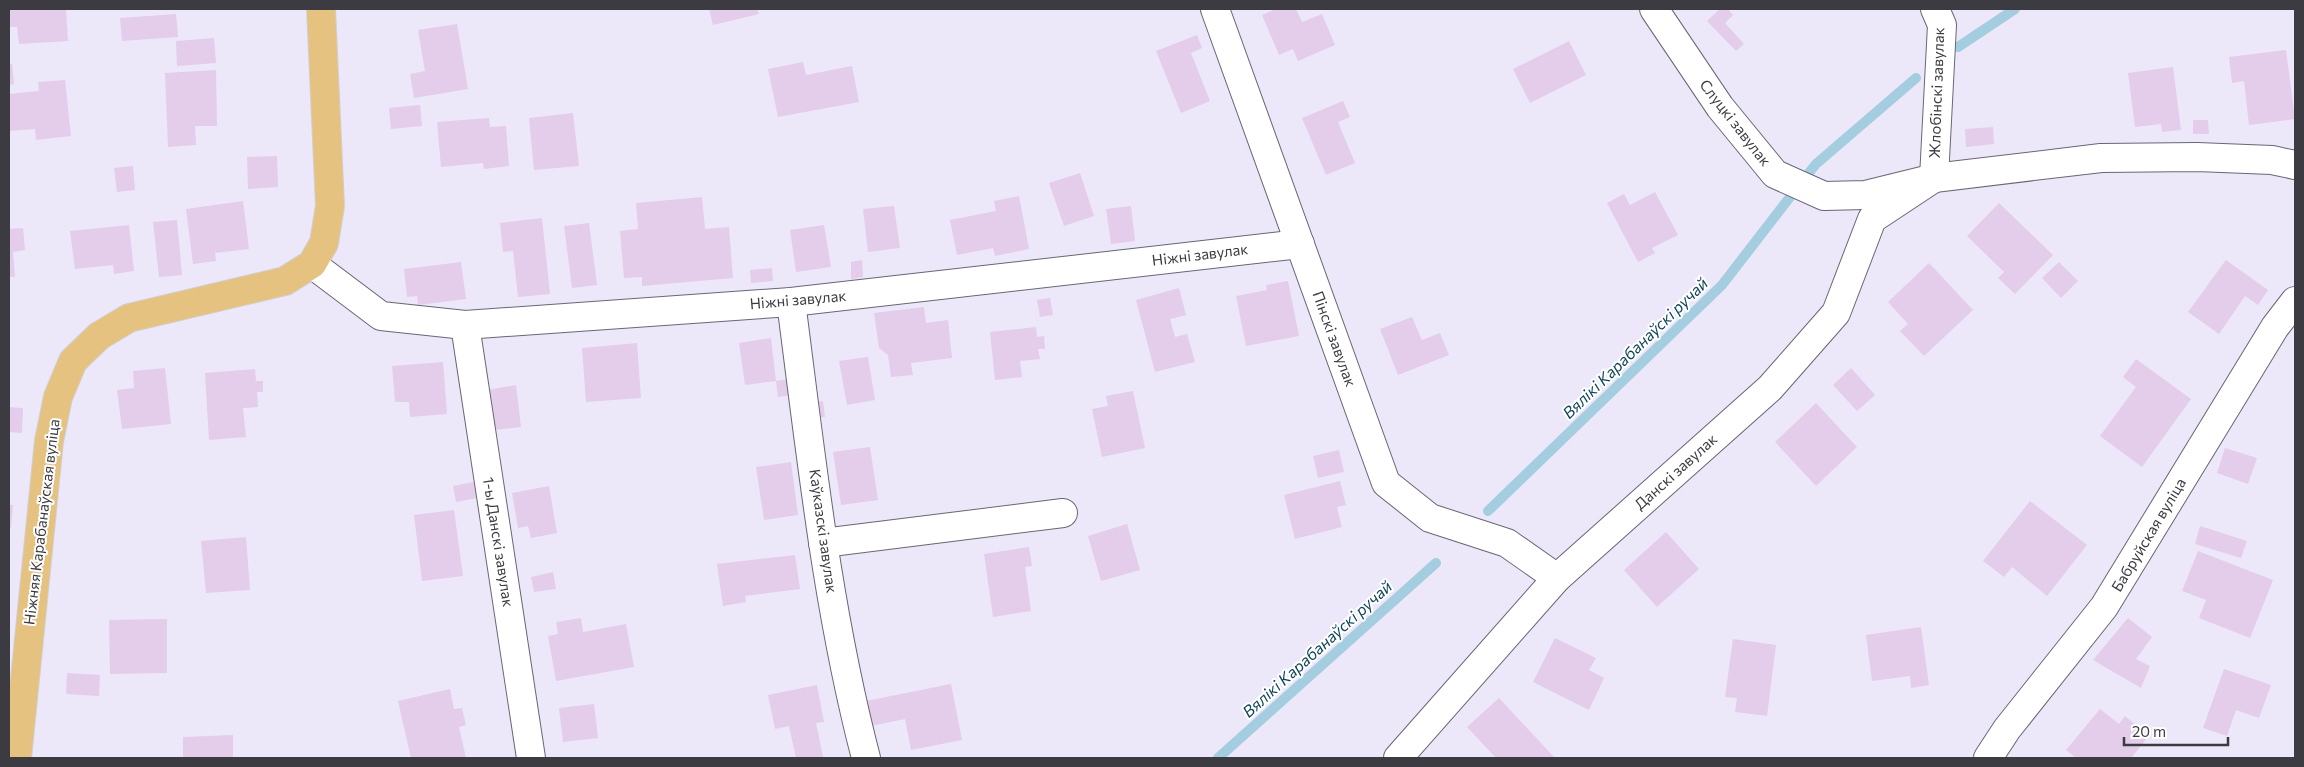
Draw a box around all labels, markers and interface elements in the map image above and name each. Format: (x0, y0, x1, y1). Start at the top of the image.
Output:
street label: Жлобінскі завулак (1925, 27, 1947, 159)
street label: Слуцкі завулак (1696, 76, 1775, 169)
street label: Ніжні завулак (1151, 239, 1249, 269)
water label: Вялікі Карабанаўскі ручай (1558, 273, 1711, 422)
street label: Ніжні завулак (749, 286, 847, 312)
street label: Пінскі завулак (1309, 288, 1361, 389)
street label: Ніжняя Карабанаўская вуліца (19, 418, 63, 626)
street label: Данскі завулак (1630, 429, 1720, 513)
street label: Каўказскі завулак (806, 468, 842, 594)
street label: Бабруйская вуліца (2107, 474, 2189, 595)
street label: 1-ы Данскі завулак (480, 476, 518, 608)
water label: Вялікі Карабанаўскі ручай (1238, 577, 1395, 721)
scale bar (2124, 714, 2228, 746)
text: 20 m (2132, 722, 2166, 740)

